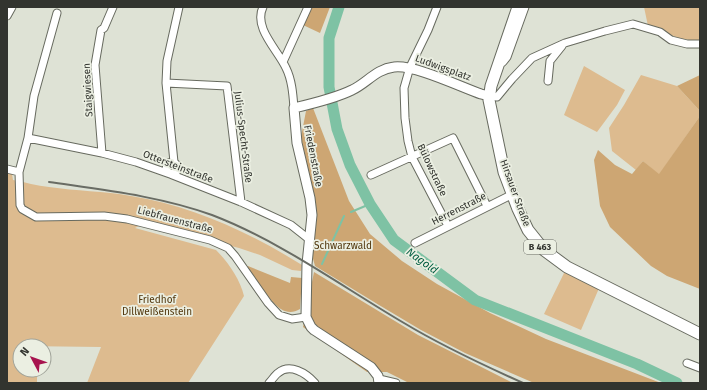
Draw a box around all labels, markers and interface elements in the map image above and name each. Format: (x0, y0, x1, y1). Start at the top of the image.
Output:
street label: Ludwigsplatz (413, 52, 473, 84)
street label: Staigwiesen (81, 63, 95, 117)
street label: Julius-Specht-Straße (231, 90, 255, 184)
street label: Friedenstraße (301, 124, 325, 188)
street label: Bülowstraße (415, 142, 449, 198)
street label: Ottersteinstraße (141, 148, 215, 186)
street label: Hirsauer Straße (497, 158, 533, 228)
street label: Herrenstraße (430, 190, 488, 228)
street label: Liebfrauenstraße (136, 204, 214, 236)
park label: Schwarzwald (314, 240, 372, 252)
road number: B 463 (524, 240, 556, 254)
water label: Nagold (404, 245, 441, 277)
park label: Friedhof Dillweißenstein (122, 294, 192, 318)
north arrow (12, 338, 52, 378)
text: N (18, 345, 32, 359)

